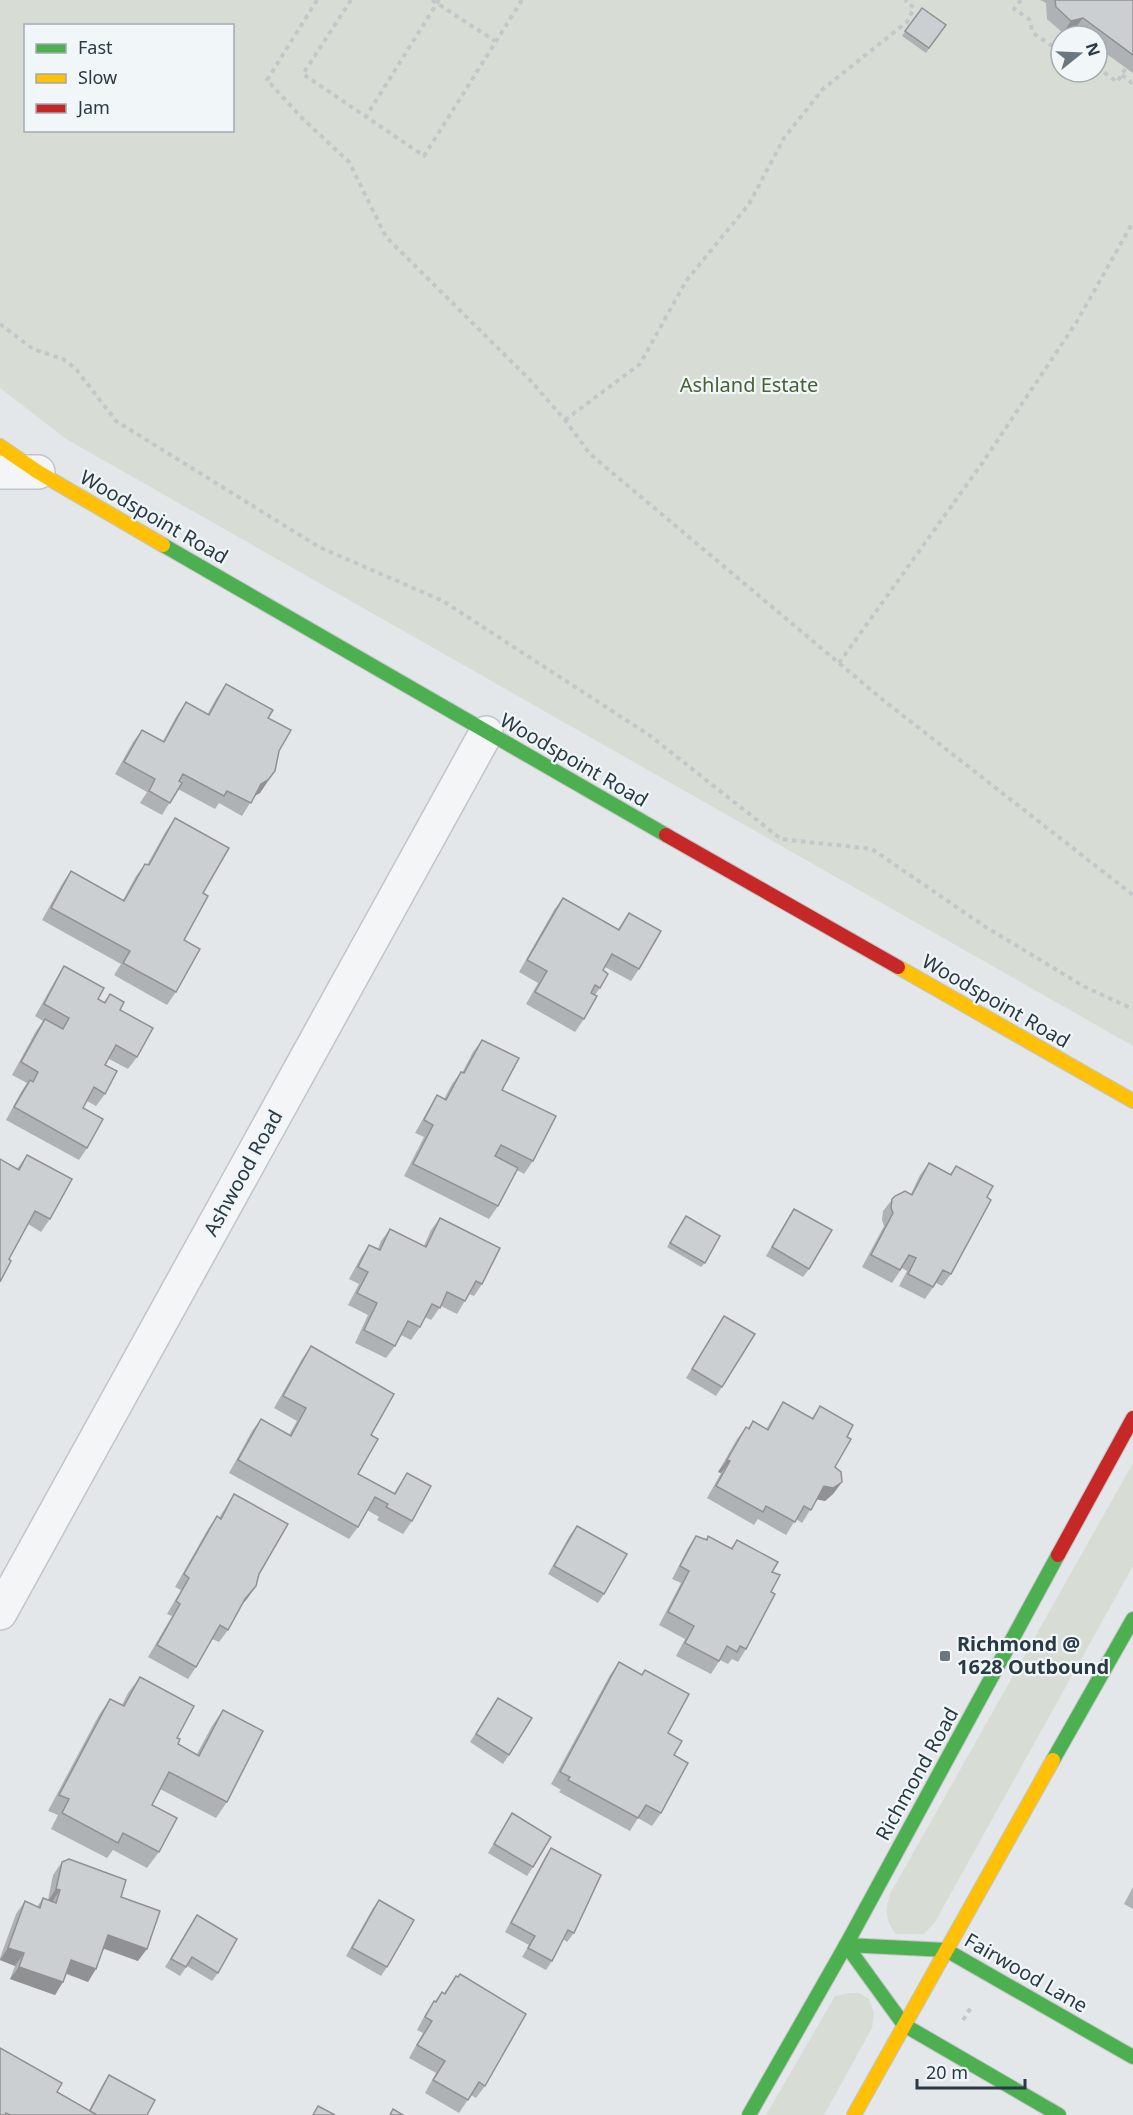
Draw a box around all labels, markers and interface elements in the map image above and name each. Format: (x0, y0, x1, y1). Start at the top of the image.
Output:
legend (24, 24, 234, 132)
north arrow (1049, 24, 1109, 84)
text: Fast (78, 35, 113, 59)
text: N (1081, 40, 1106, 59)
text: Slow (78, 65, 117, 89)
text: Jam (76, 95, 110, 119)
park label: Ashland Estate (680, 371, 818, 398)
street label: Woodspoint Road (75, 463, 233, 570)
street label: Woodspoint Road (495, 706, 653, 813)
street label: Woodspoint Road (917, 947, 1075, 1054)
street label: Ashwood Road (197, 1105, 288, 1241)
place label: Richmond @ 1628 Outbound (957, 1630, 1109, 1680)
marker: Richmond @ 1628 Outbound (938, 1649, 952, 1663)
street label: Richmond Road (869, 1702, 964, 1845)
street label: Fairwood Lane (960, 1926, 1093, 2019)
scale bar (917, 2052, 1025, 2090)
text: 20 m (926, 2060, 968, 2084)

